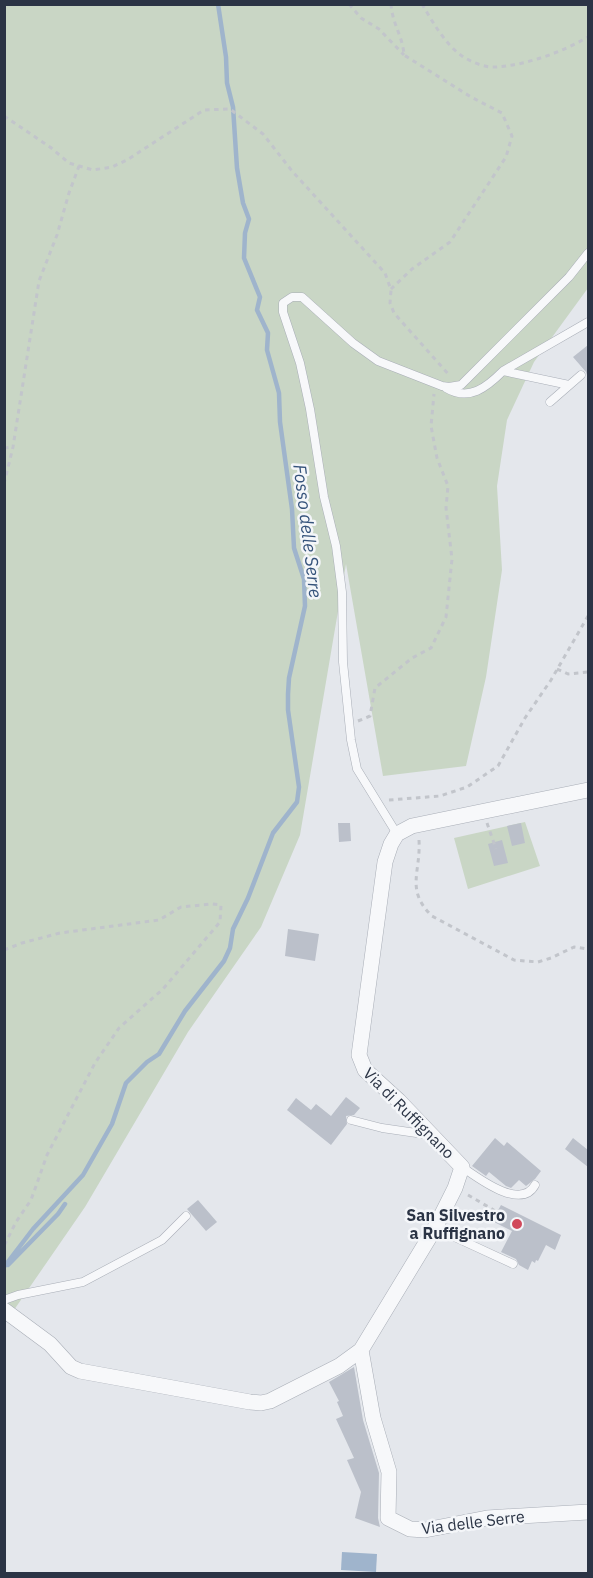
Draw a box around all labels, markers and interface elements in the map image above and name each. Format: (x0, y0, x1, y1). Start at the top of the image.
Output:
water label: Fosso delle Serre (288, 463, 328, 599)
street label: Via di Ruffignano (359, 1063, 459, 1163)
place label: San Silvestro a Ruffignano (406, 1205, 505, 1243)
marker: San Silvestro a Ruffignano (510, 1217, 524, 1231)
street label: Via delle Serre (420, 1506, 526, 1538)

